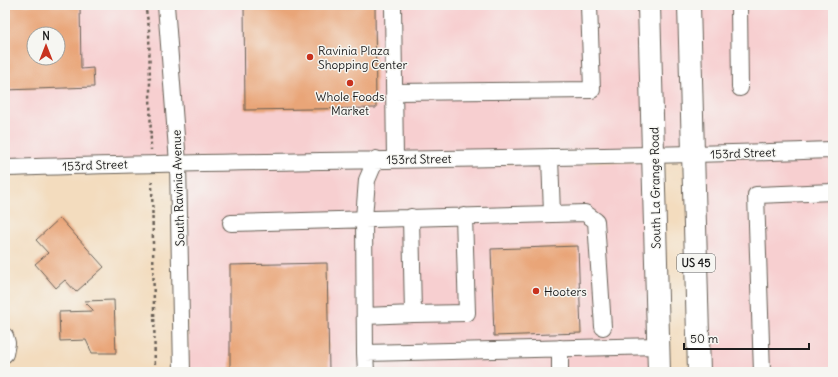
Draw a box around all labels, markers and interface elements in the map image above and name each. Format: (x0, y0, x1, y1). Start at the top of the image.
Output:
north arrow (26, 26, 66, 66)
text: N (42, 29, 50, 43)
place label: Ravinia Plaza Shopping Center (318, 43, 407, 72)
marker: Ravinia Plaza Shopping Center (305, 52, 315, 62)
marker: Whole Foods Market (345, 78, 355, 88)
place label: Whole Foods Market (316, 89, 384, 118)
street label: South La Grange Road (646, 127, 664, 249)
street label: South Ravinia Avenue (168, 129, 188, 247)
street label: 153rd Street (710, 144, 776, 162)
street label: 153rd Street (386, 151, 452, 167)
street label: 153rd Street (62, 156, 128, 174)
road number: US 45 (677, 254, 715, 272)
place label: Hooters (544, 284, 587, 299)
marker: Hooters (531, 286, 541, 296)
scale bar (684, 325, 809, 351)
text: 50 m (690, 331, 719, 346)

